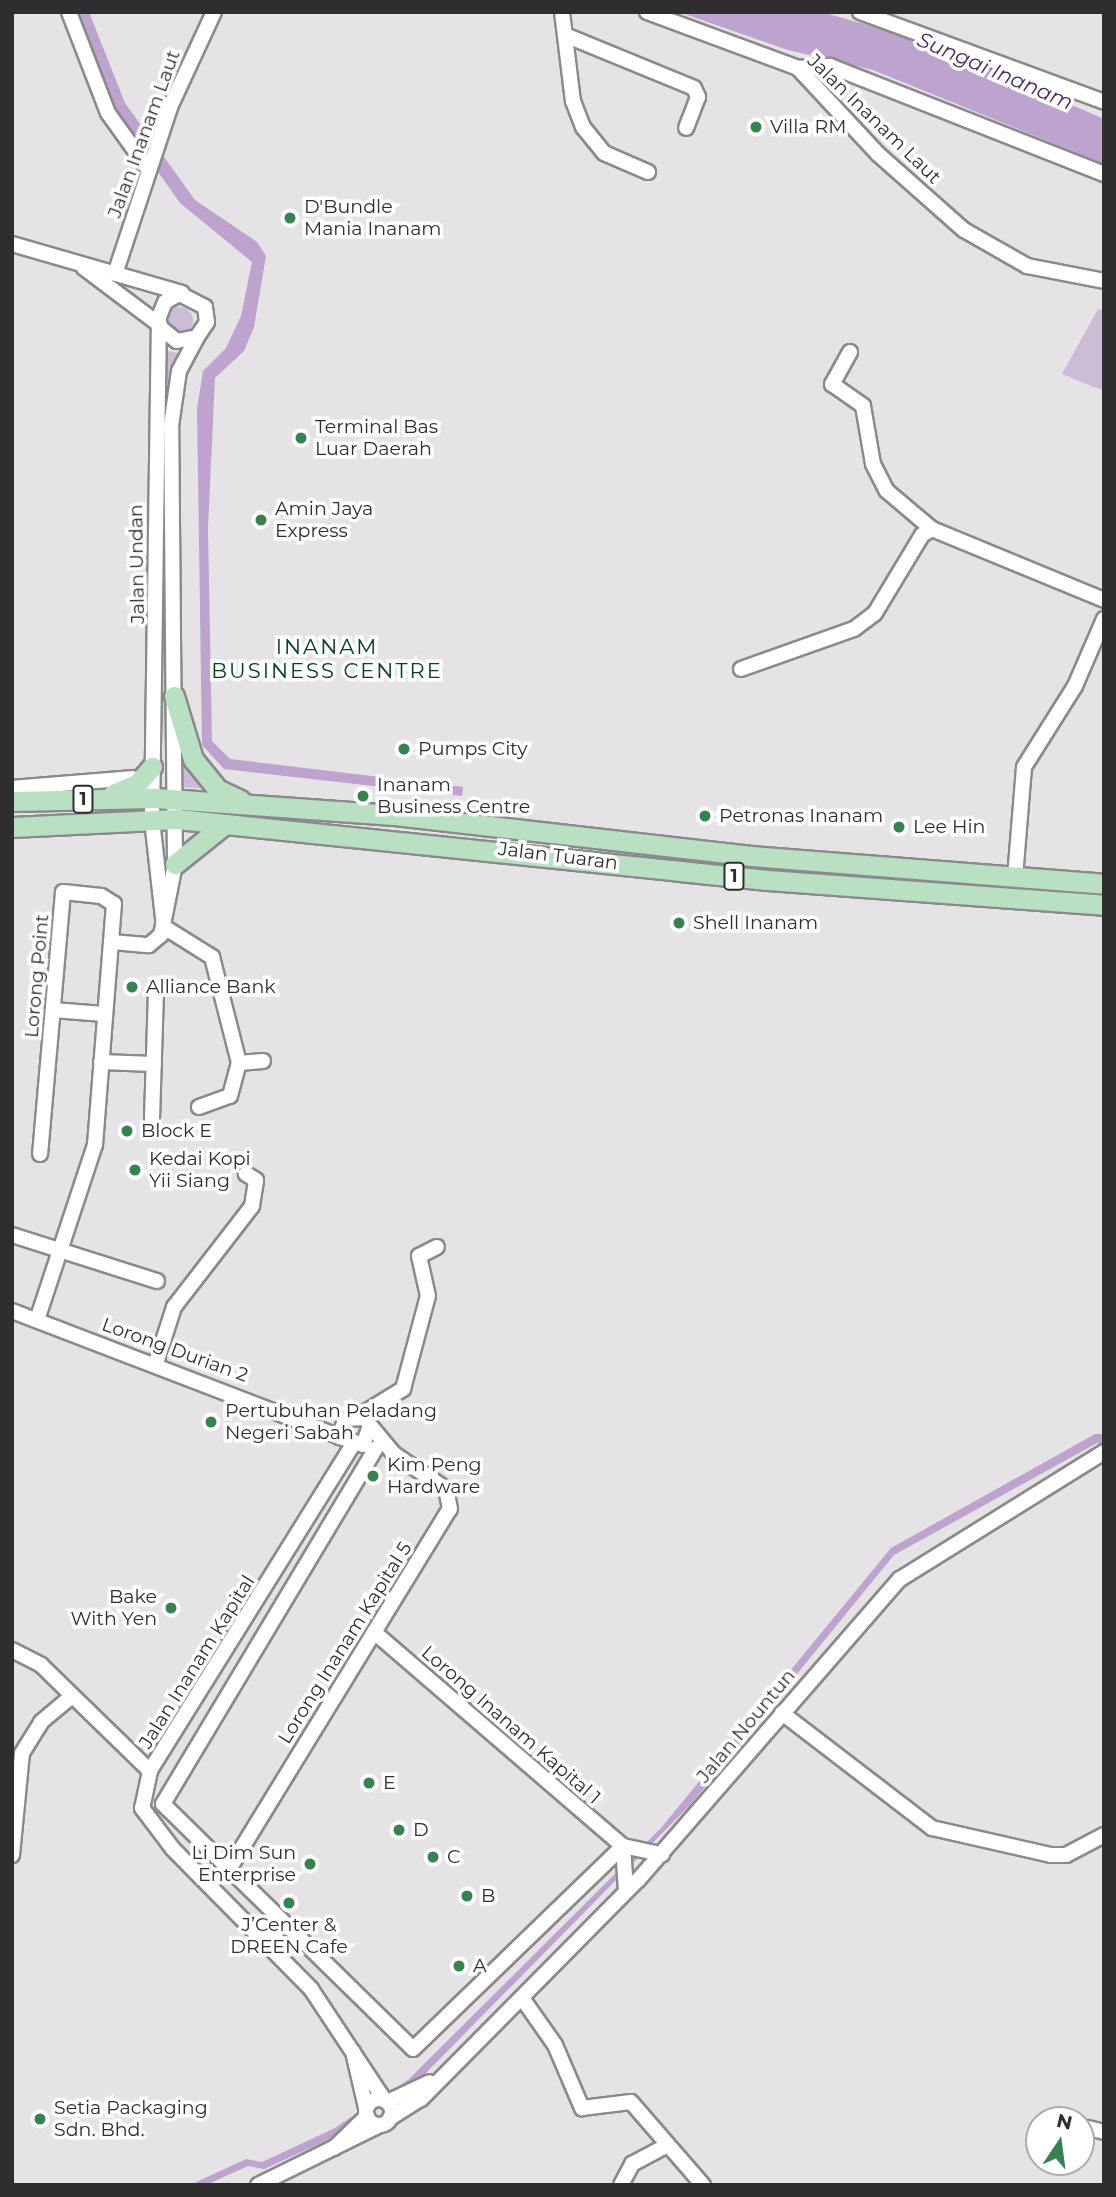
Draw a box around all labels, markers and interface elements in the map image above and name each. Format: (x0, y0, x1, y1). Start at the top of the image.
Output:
water label: Sungai Inanam (913, 27, 1077, 115)
street label: Jalan Inanam Laut (103, 47, 185, 221)
street label: Jalan Inanam Laut (803, 49, 945, 189)
place label: Villa RM (770, 116, 846, 138)
marker: Villa RM (748, 119, 764, 135)
place label: D'Bundle Mania Inanam (304, 196, 442, 240)
marker: D'Bundle Mania Inanam (282, 210, 298, 226)
place label: Terminal Bas Luar Daerah (315, 416, 438, 460)
marker: Terminal Bas Luar Daerah (293, 430, 309, 446)
place label: Amin Jaya Express (275, 498, 373, 542)
street label: Jalan Undan (125, 504, 149, 624)
marker: Amin Jaya Express (253, 512, 269, 528)
district label: INANAM BUSINESS CENTRE (213, 634, 441, 684)
place label: Pumps City (418, 738, 527, 760)
marker: Pumps City (396, 741, 412, 757)
place label: Inanam Business Centre (377, 774, 530, 818)
road number: 1 (71, 784, 95, 814)
marker: Inanam Business Centre (355, 788, 371, 804)
place label: Petronas Inanam (719, 805, 883, 827)
marker: Petronas Inanam (697, 808, 713, 824)
place label: Lee Hin (913, 816, 985, 838)
marker: Lee Hin (891, 819, 907, 835)
street label: Jalan Tuaran (497, 837, 619, 875)
road number: 1 (722, 862, 746, 890)
place label: Shell Inanam (693, 912, 818, 934)
street label: Lorong Point (20, 913, 54, 1039)
marker: Shell Inanam (671, 915, 687, 931)
place label: Alliance Bank (146, 976, 276, 998)
marker: Alliance Bank (124, 979, 140, 995)
place label: Block E (141, 1120, 212, 1142)
marker: Block E (119, 1123, 135, 1139)
place label: Kedai Kopi Yii Siang (149, 1148, 251, 1192)
marker: Kedai Kopi Yii Siang (127, 1162, 143, 1178)
street label: Lorong Durian 2 (99, 1313, 251, 1387)
place label: Pertubuhan Peladang Negeri Sabah (225, 1400, 437, 1444)
marker: Pertubuhan Peladang Negeri Sabah (203, 1414, 219, 1430)
place label: Kim Peng Hardware (387, 1454, 481, 1498)
marker: Kim Peng Hardware (365, 1468, 381, 1484)
street label: Lorong Inanam Kapital 5 (273, 1538, 417, 1748)
street label: Jalan Inanam Kapital (134, 1571, 260, 1753)
place label: Bake With Yen (70, 1586, 157, 1630)
marker: Bake With Yen (163, 1600, 179, 1616)
street label: Lorong Inanam Kapital 1 (417, 1641, 605, 1809)
street label: Jalan Nountun (692, 1665, 800, 1787)
place label: E (383, 1772, 396, 1794)
marker: E (361, 1775, 377, 1791)
place label: D (413, 1819, 429, 1841)
marker: D (391, 1822, 407, 1838)
place label: Li Dim Sun Enterprise (191, 1842, 296, 1886)
place label: C (447, 1846, 460, 1868)
marker: C (425, 1849, 441, 1865)
marker: Li Dim Sun Enterprise (302, 1856, 318, 1872)
place label: B (481, 1885, 495, 1907)
marker: B (459, 1888, 475, 1904)
marker: J’Center & DREEN Cafe (281, 1895, 297, 1911)
place label: J’Center & DREEN Cafe (230, 1914, 348, 1958)
place label: A (473, 1955, 487, 1977)
marker: A (451, 1958, 467, 1974)
place label: Setia Packaging Sdn. Bhd. (54, 2097, 208, 2141)
north arrow (1025, 2106, 1095, 2176)
text: N (1054, 2109, 1074, 2135)
marker: Setia Packaging Sdn. Bhd. (32, 2111, 48, 2127)

